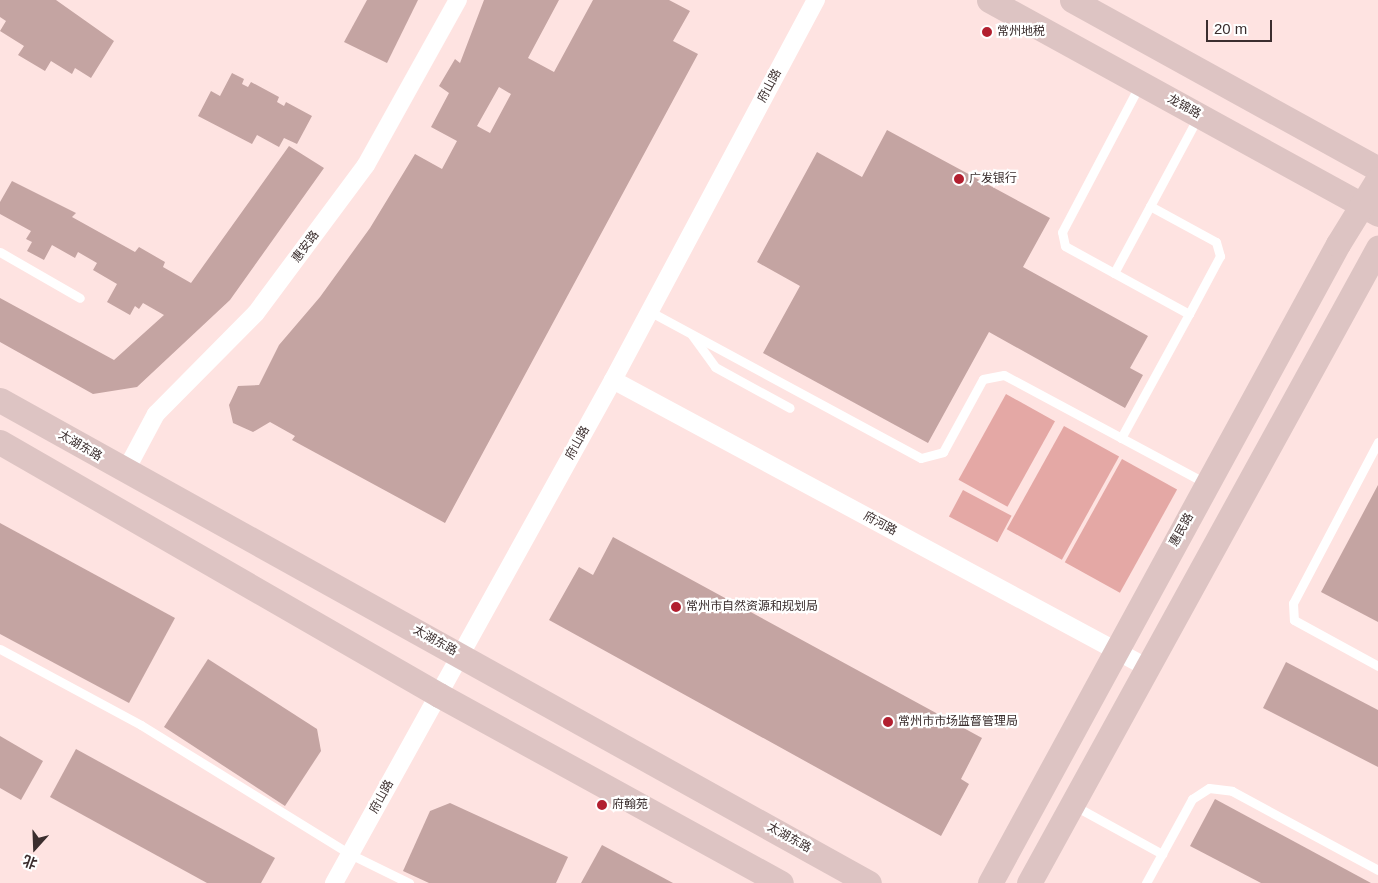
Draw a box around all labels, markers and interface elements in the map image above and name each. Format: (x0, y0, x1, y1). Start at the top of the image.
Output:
scale bar (1208, 10, 1274, 42)
text: 20 m (1214, 20, 1247, 37)
place label: 常州地税 (997, 25, 1045, 39)
marker: 常州地税 (981, 26, 993, 38)
street label: 府山路 (755, 67, 785, 105)
street label: 龙锦路 (1165, 92, 1203, 122)
place label: 广发银行 (969, 172, 1017, 186)
marker: 广发银行 (953, 173, 965, 185)
street label: 惠安路 (289, 228, 323, 266)
street label: 府山路 (563, 424, 593, 462)
street label: 太湖东路 (56, 428, 104, 464)
street label: 府河路 (861, 509, 899, 539)
street label: 惠民路 (1167, 511, 1197, 549)
place label: 常州市自然资源和规划局 (686, 600, 818, 614)
marker: 常州市自然资源和规划局 (670, 601, 682, 613)
street label: 太湖东路 (411, 623, 459, 659)
place label: 常州市市场监督管理局 (898, 715, 1018, 729)
marker: 常州市市场监督管理局 (882, 716, 894, 728)
street label: 府山路 (367, 778, 397, 816)
place label: 府翰苑 (612, 798, 648, 812)
marker: 府翰苑 (596, 799, 608, 811)
street label: 太湖东路 (765, 820, 813, 856)
north arrow (10, 823, 60, 873)
text: 北 (21, 852, 39, 872)

